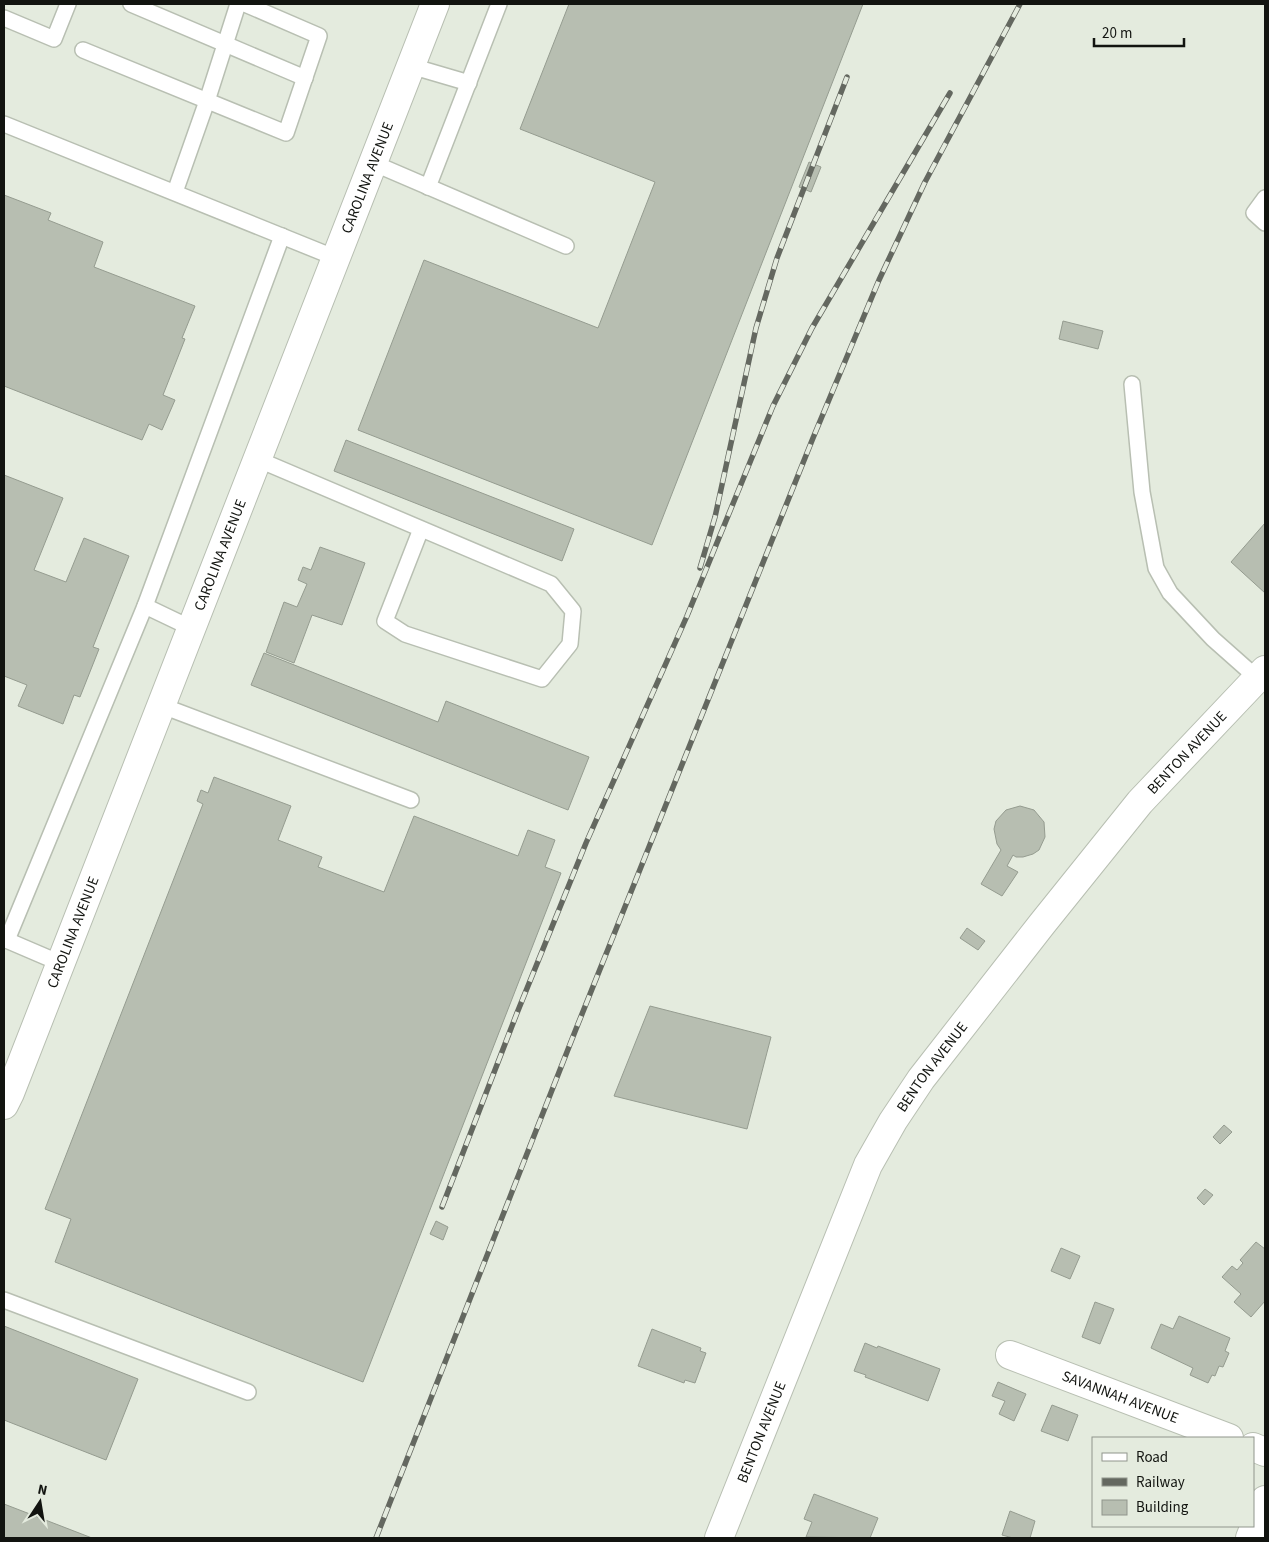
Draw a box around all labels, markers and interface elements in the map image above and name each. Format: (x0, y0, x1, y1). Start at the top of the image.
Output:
scale bar (1094, 15, 1184, 47)
text: 20 m (1102, 23, 1132, 44)
street label: CAROLINA AVENUE (336, 119, 399, 237)
street label: CAROLINA AVENUE (189, 496, 251, 614)
street label: BENTON AVENUE (1142, 706, 1232, 799)
street label: CAROLINA AVENUE (41, 873, 104, 991)
street label: BENTON AVENUE (891, 1017, 972, 1116)
street label: SAVANNAH AVENUE (1059, 1365, 1182, 1428)
street label: BENTON AVENUE (732, 1378, 791, 1486)
legend (1092, 1437, 1254, 1527)
text: Road (1136, 1447, 1168, 1468)
text: Railway (1136, 1472, 1185, 1493)
north arrow (15, 1477, 65, 1527)
text: N (36, 1480, 49, 1501)
text: Building (1136, 1497, 1189, 1518)

